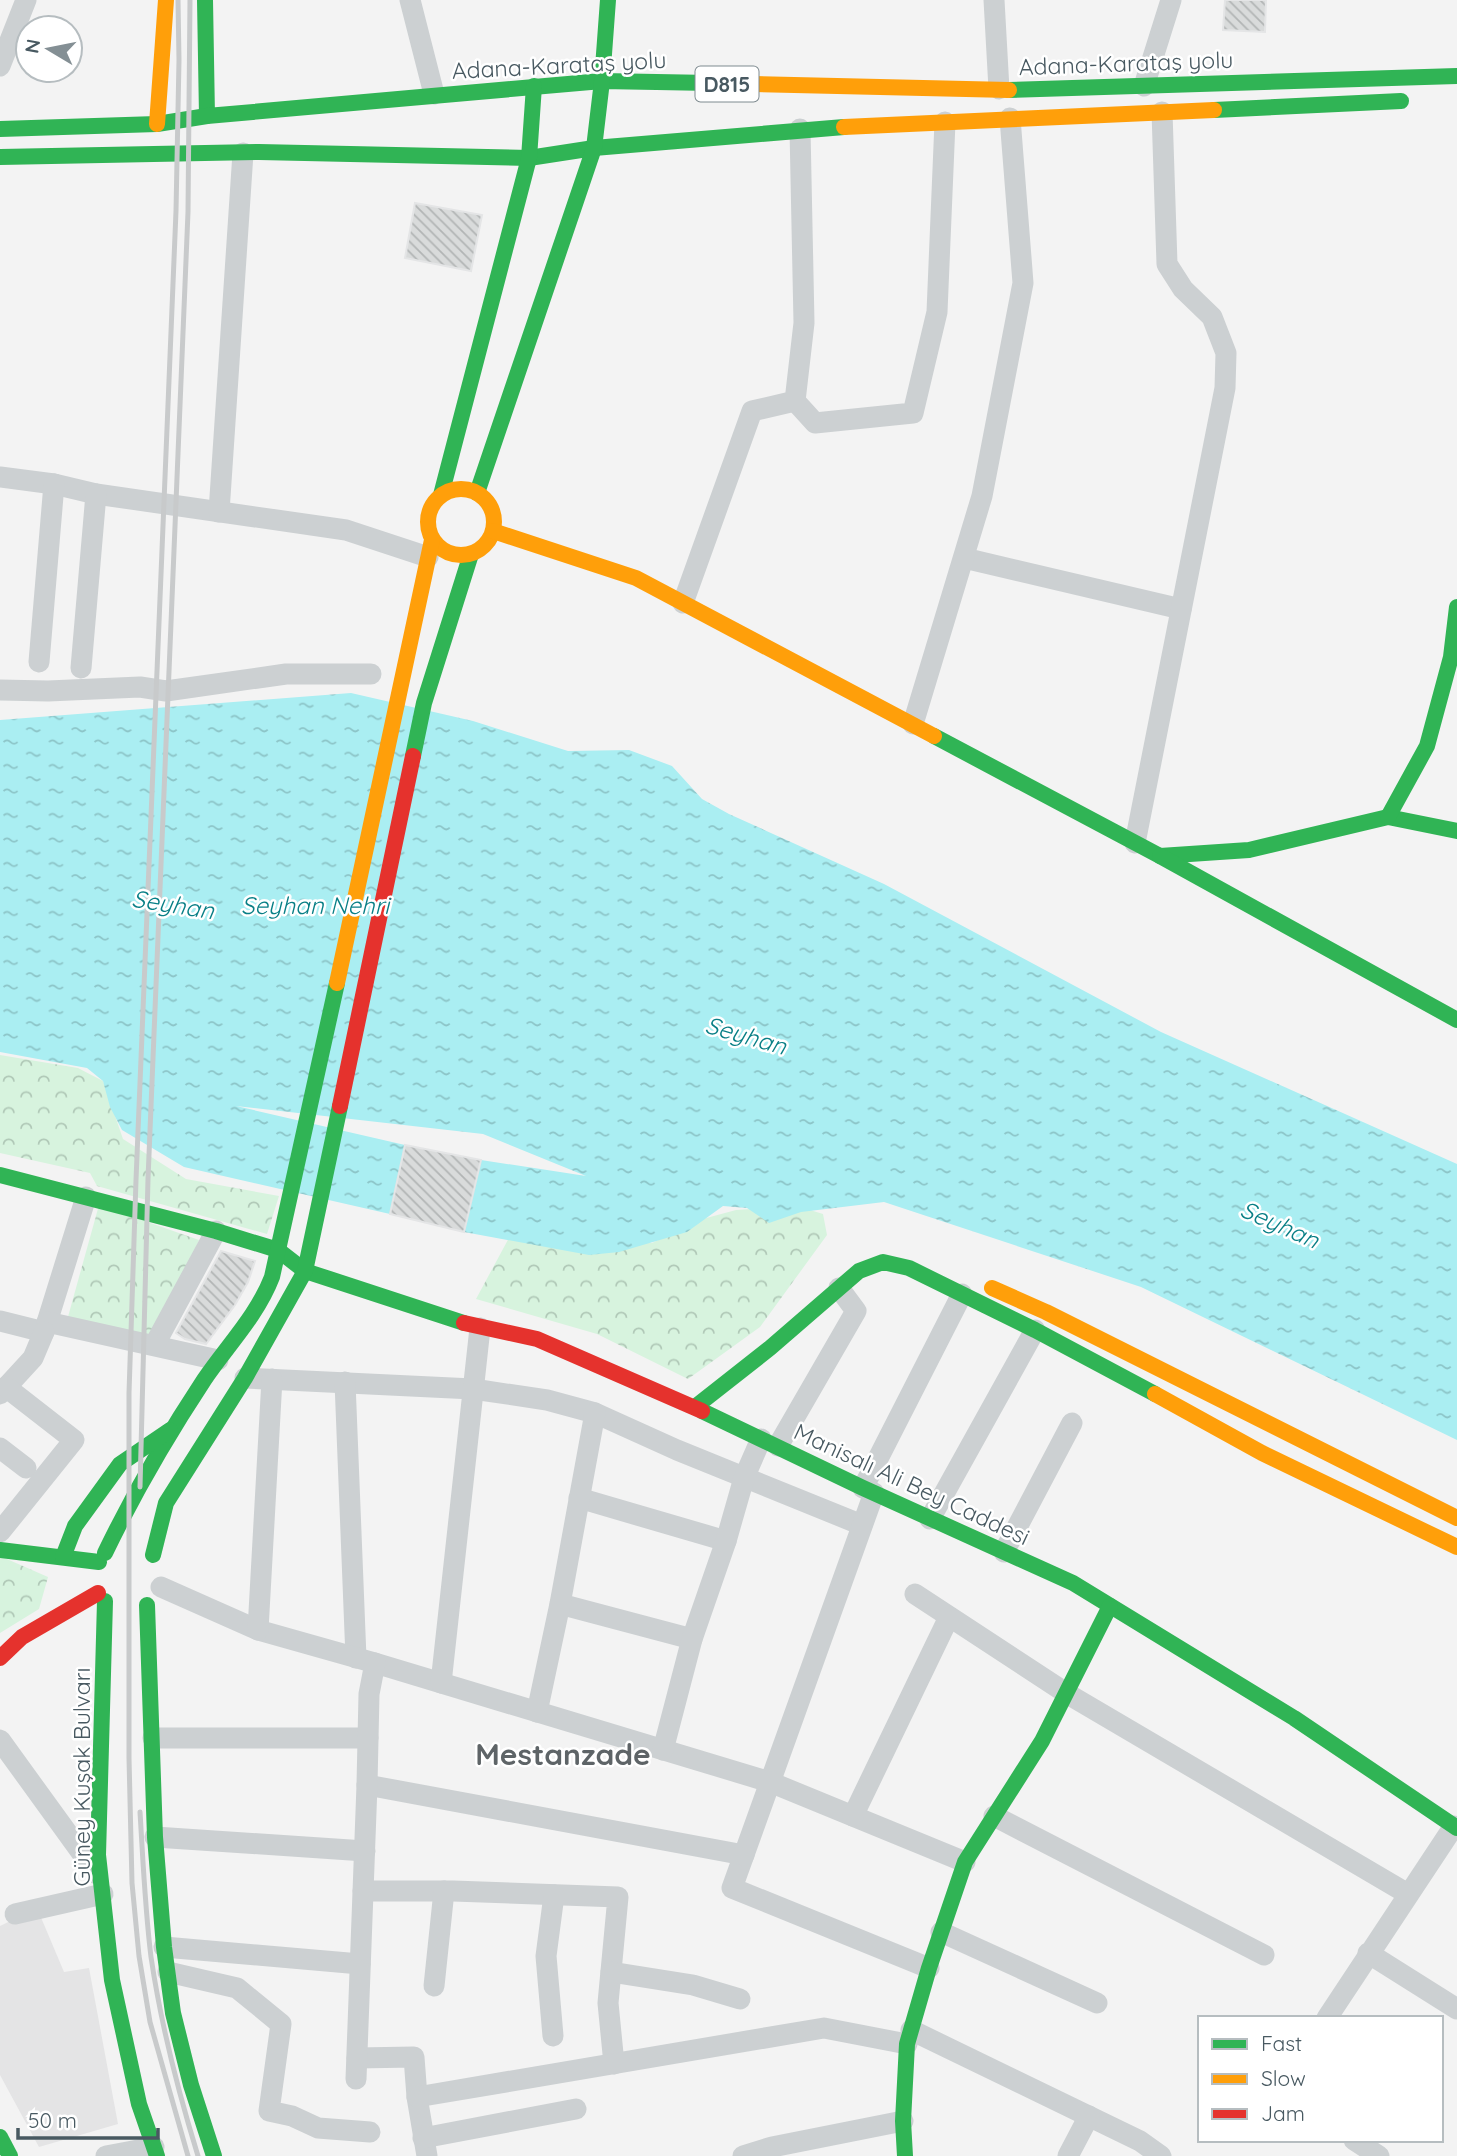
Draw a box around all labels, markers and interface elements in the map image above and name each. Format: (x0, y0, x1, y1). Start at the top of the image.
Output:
north arrow (14, 14, 84, 84)
text: N (19, 37, 45, 55)
street label: Adana-Karataş yolu (451, 45, 667, 85)
street label: Adana-Karataş yolu (1018, 45, 1234, 81)
road number: D815 (696, 66, 758, 102)
water label: Seyhan (130, 883, 217, 925)
water label: Seyhan Nehri (241, 890, 392, 920)
water label: Seyhan (702, 1009, 791, 1061)
water label: Seyhan (1236, 1193, 1325, 1255)
street label: Manisalı Ali Bey Caddesi (790, 1417, 1034, 1551)
street label: Güney Kuşak Bulvarı (67, 1668, 96, 1886)
district label: Mestanzade (475, 1735, 651, 1773)
legend (1198, 2016, 1443, 2142)
text: Fast (1261, 2030, 1302, 2056)
text: Slow (1261, 2065, 1306, 2091)
scale bar (18, 2096, 158, 2140)
text: Jam (1261, 2100, 1305, 2126)
text: 50 m (28, 2107, 77, 2133)

